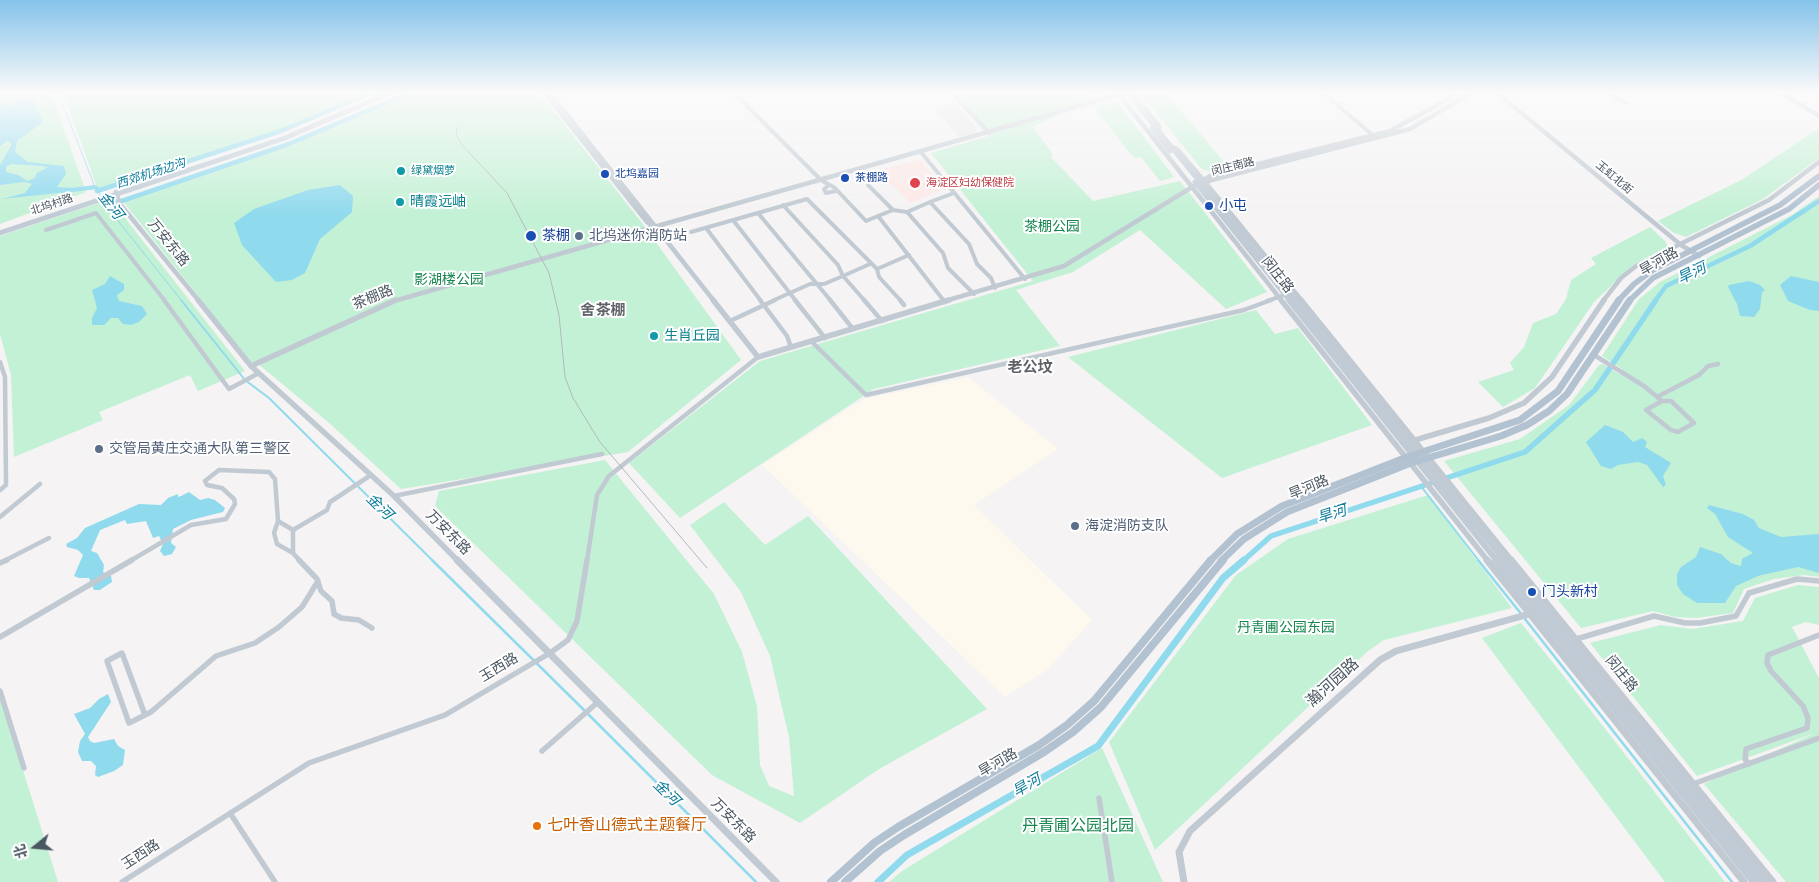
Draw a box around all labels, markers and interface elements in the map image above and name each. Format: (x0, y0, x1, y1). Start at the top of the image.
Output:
street label: 闵庄南路 (1210, 155, 1256, 179)
water label: 西郊机场边沟 (115, 156, 187, 192)
street label: 玉虹北街 (1593, 159, 1635, 197)
place label: 绿黛烟萝 (411, 164, 455, 178)
marker: 绿黛烟萝 (395, 165, 407, 177)
place label: 北坞嘉园 (615, 167, 659, 181)
marker: 北坞嘉园 (599, 168, 611, 180)
place label: 茶棚路 (855, 171, 888, 185)
marker: 茶棚路 (839, 172, 851, 184)
marker: 海淀区妇幼保健院 (908, 176, 922, 190)
place label: 海淀区妇幼保健院 (926, 176, 1014, 190)
water label: 金河 (94, 189, 126, 223)
street label: 北坞村路 (29, 192, 75, 218)
place label: 晴霞远岫 (410, 194, 466, 210)
marker: 晴霞远岫 (394, 196, 406, 208)
place label: 小屯 (1219, 198, 1247, 214)
marker: 小屯 (1203, 200, 1215, 212)
street label: 万安东路 (144, 216, 192, 270)
park label: 茶棚公园 (1024, 219, 1080, 235)
place label: 茶棚 (542, 228, 570, 244)
place label: 北坞迷你消防站 (589, 228, 687, 244)
marker: 茶棚 (524, 229, 538, 243)
marker: 北坞迷你消防站 (573, 230, 585, 242)
street label: 旱河路 (1637, 244, 1681, 280)
street label: 闵庄路 (1257, 253, 1297, 297)
water label: 旱河 (1675, 259, 1709, 289)
park label: 影湖楼公园 (414, 272, 484, 288)
street label: 茶棚路 (350, 282, 396, 314)
district label: 舍茶棚 (581, 302, 625, 320)
place label: 生肖丘园 (664, 328, 720, 344)
marker: 生肖丘园 (648, 330, 660, 342)
district label: 老公坟 (1008, 359, 1052, 377)
place label: 交管局黄庄交通大队第三警区 (109, 441, 291, 457)
marker: 交管局黄庄交通大队第三警区 (93, 443, 105, 455)
street label: 旱河路 (1286, 472, 1332, 504)
water label: 金河 (362, 490, 396, 524)
water label: 旱河 (1315, 502, 1349, 528)
street label: 万安东路 (422, 507, 474, 559)
place label: 海淀消防支队 (1085, 518, 1169, 534)
marker: 海淀消防支队 (1069, 520, 1081, 532)
place label: 门头新村 (1542, 584, 1598, 600)
marker: 门头新村 (1526, 586, 1538, 598)
park label: 丹青圃公园东园 (1237, 620, 1335, 636)
street label: 玉西路 (477, 650, 521, 686)
street label: 闵庄路 (1601, 652, 1641, 696)
street label: 瀚河园路 (1303, 654, 1363, 712)
street label: 旱河路 (976, 745, 1020, 781)
water label: 旱河 (1010, 771, 1044, 801)
water label: 金河 (649, 776, 683, 810)
street label: 万安东路 (707, 795, 759, 847)
place label: 七叶香山德式主题餐厅 (547, 816, 707, 836)
park label: 丹青圃公园北园 (1022, 817, 1134, 837)
marker: 七叶香山德式主题餐厅 (531, 820, 543, 832)
north arrow (10, 822, 60, 872)
street label: 玉西路 (119, 837, 163, 873)
text: 北 (10, 842, 31, 861)

